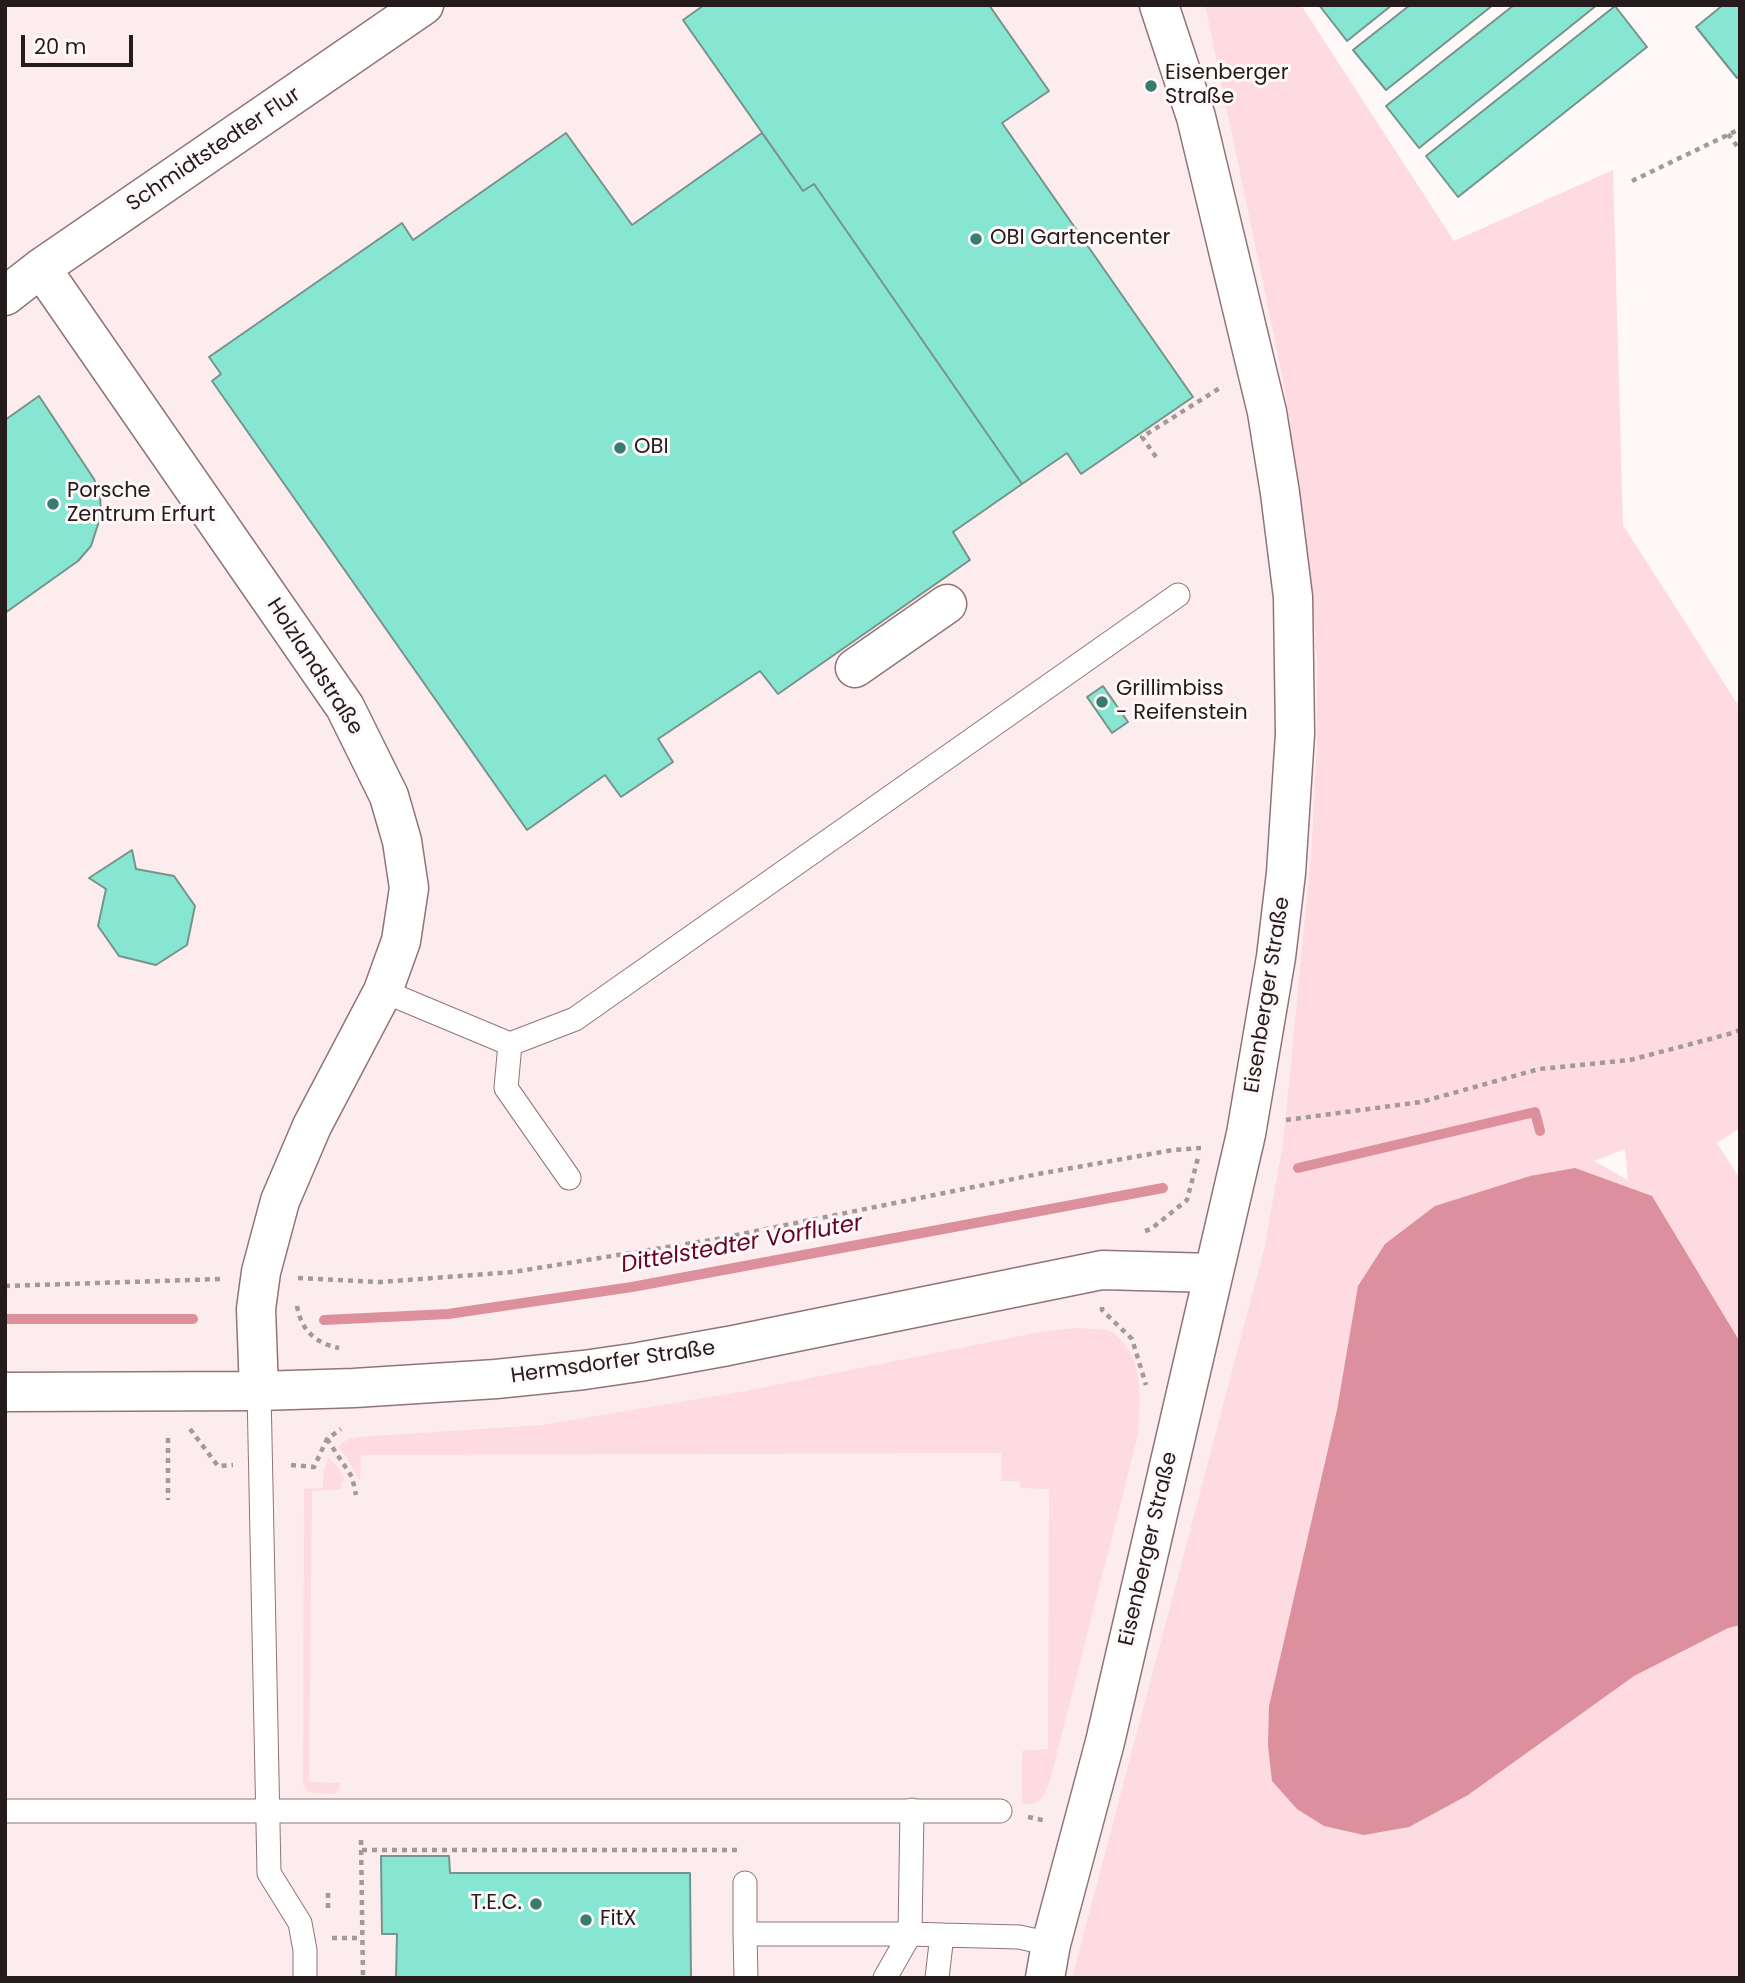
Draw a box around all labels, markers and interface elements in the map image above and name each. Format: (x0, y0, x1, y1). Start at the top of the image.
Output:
scale bar (24, 21, 136, 65)
text: 20 m (34, 32, 87, 61)
place label: Eisenberger Straße (1165, 61, 1288, 111)
marker: Eisenberger Straße (1143, 78, 1159, 94)
street label: Schmidtstedter Flur (122, 82, 306, 218)
place label: OBI Gartencenter (990, 226, 1170, 252)
marker: OBI Gartencenter (968, 231, 984, 247)
place label: OBI (634, 435, 669, 461)
marker: OBI (612, 440, 628, 456)
place label: Porsche Zentrum Erfurt (67, 479, 215, 529)
marker: Porsche Zentrum Erfurt (45, 496, 61, 512)
street label: Holzlandstraße (261, 594, 367, 740)
place label: Grillimbiss - Reifenstein (1116, 677, 1248, 727)
marker: Grillimbiss - Reifenstein (1094, 694, 1110, 710)
street label: Eisenberger Straße (1240, 895, 1296, 1095)
water label: Dittelstedter Vorfluter (619, 1210, 865, 1280)
street label: Hermsdorfer Straße (509, 1336, 717, 1390)
street label: Eisenberger Straße (1114, 1450, 1184, 1648)
place label: T.E.C. (470, 1891, 522, 1917)
marker: T.E.C. (528, 1896, 544, 1912)
place label: FitX (600, 1907, 636, 1933)
marker: FitX (578, 1912, 594, 1928)

